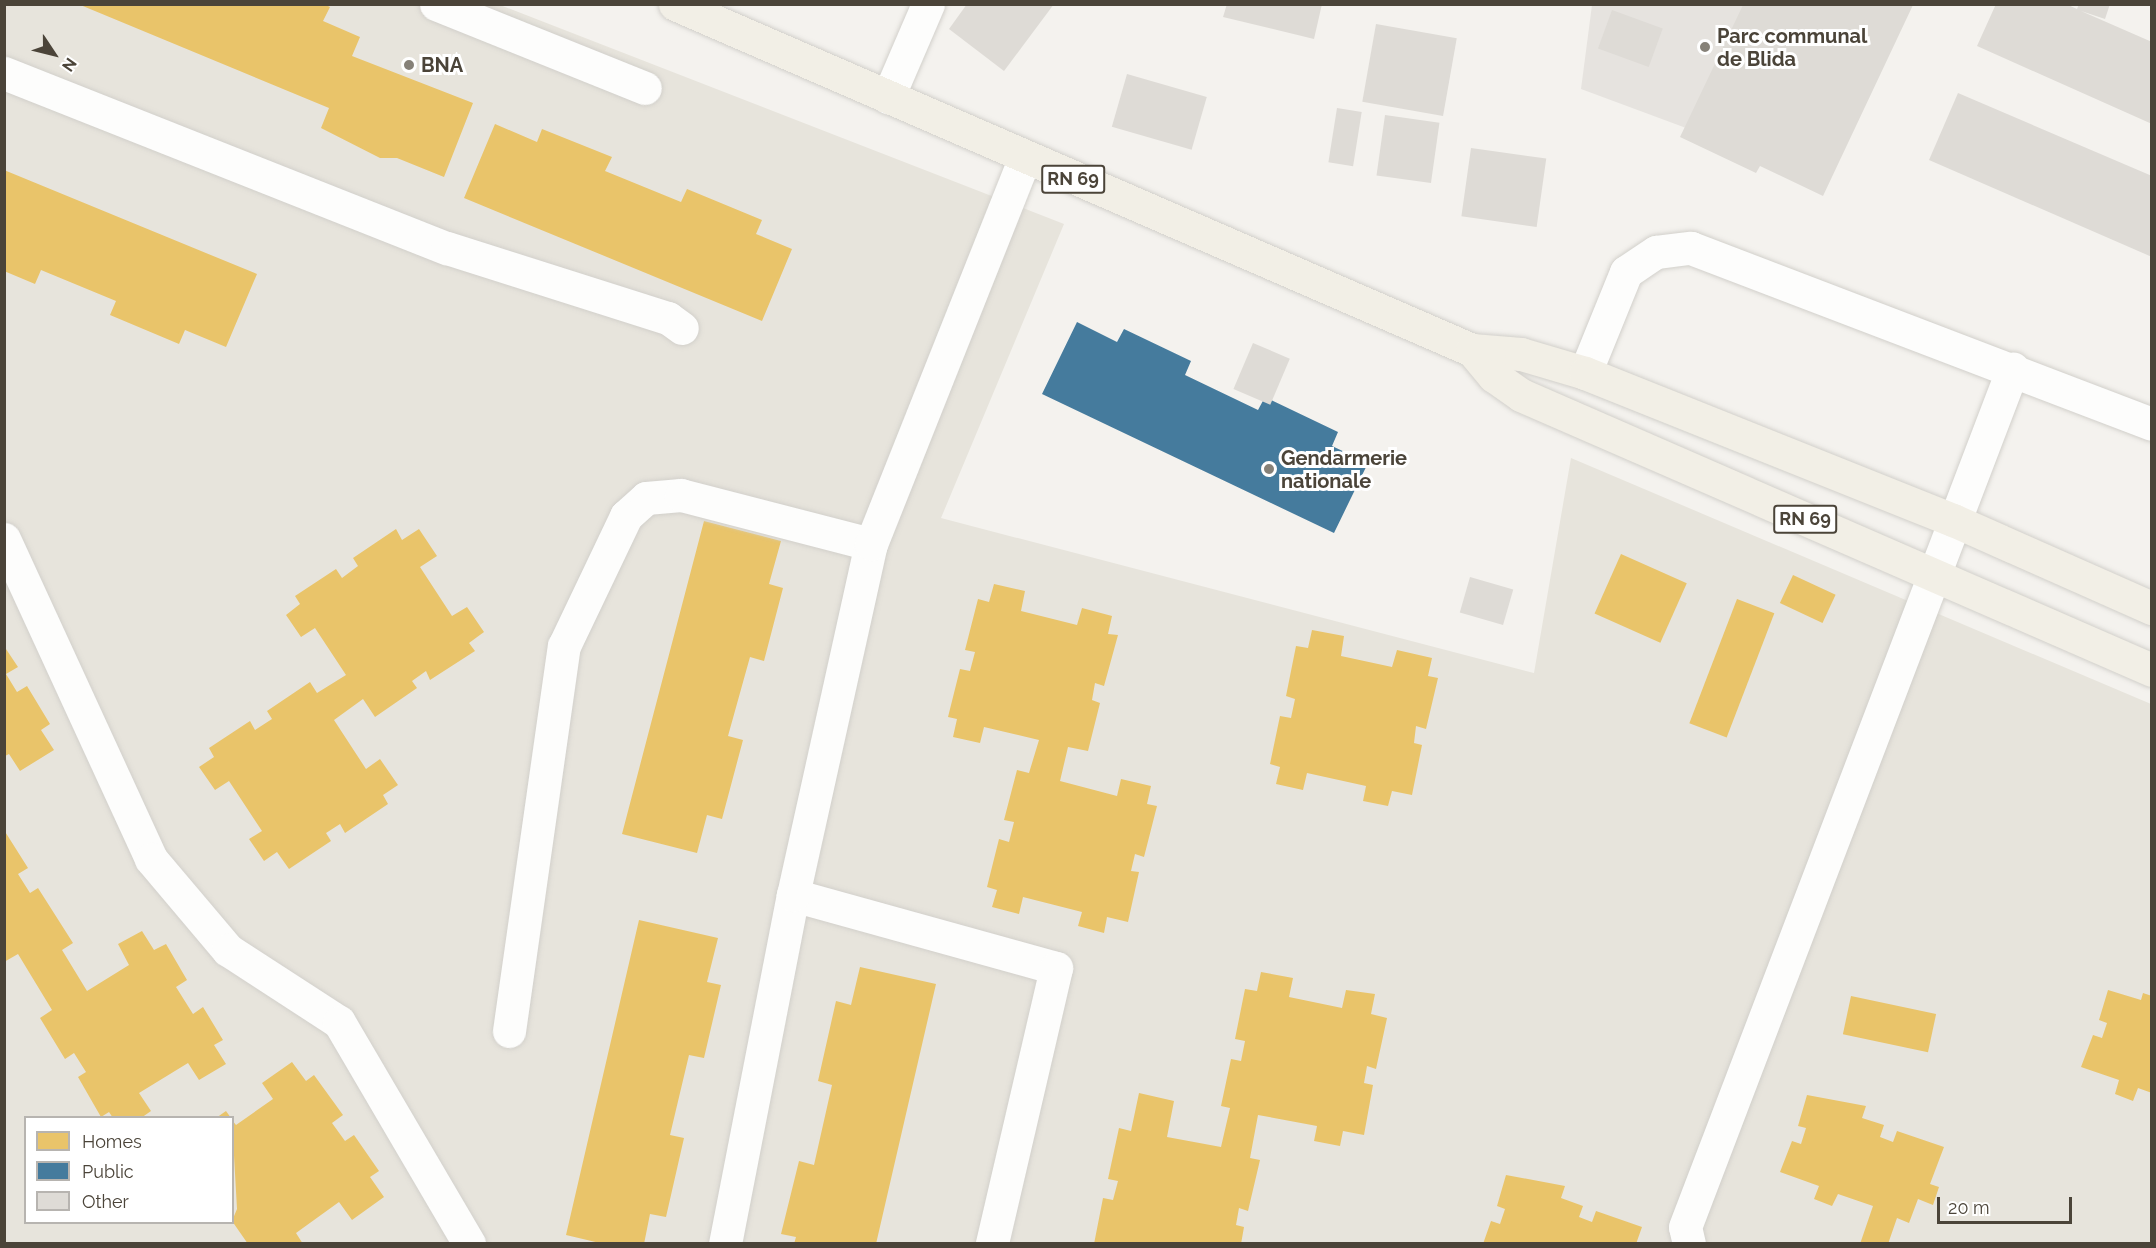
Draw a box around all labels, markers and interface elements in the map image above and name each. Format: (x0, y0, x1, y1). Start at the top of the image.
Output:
north arrow (24, 24, 84, 84)
place label: Parc communal de Blida (1717, 24, 1867, 71)
marker: Parc communal de Blida (1698, 40, 1712, 54)
place label: BNA (421, 53, 463, 77)
text: N (58, 54, 80, 75)
marker: BNA (402, 58, 416, 72)
road number: RN 69 (1040, 164, 1106, 194)
place label: Gendarmerie nationale (1281, 446, 1407, 493)
marker: Gendarmerie nationale (1262, 462, 1276, 476)
road number: RN 69 (1772, 504, 1838, 534)
legend (24, 1116, 234, 1224)
text: Homes (82, 1131, 142, 1152)
text: Public (82, 1161, 134, 1182)
scale bar (1940, 1185, 2075, 1223)
text: Other (82, 1191, 129, 1212)
text: 20 m (1948, 1197, 1990, 1218)

